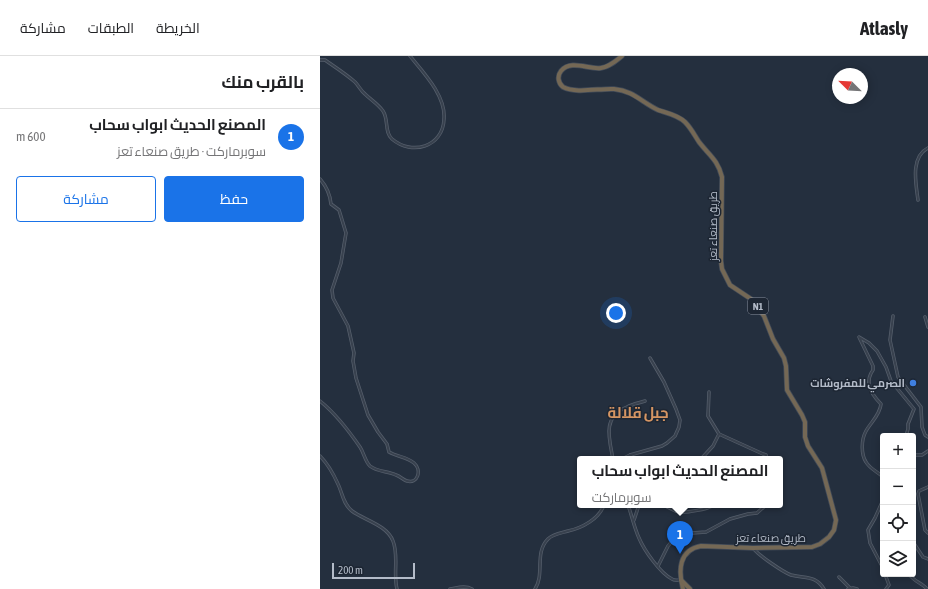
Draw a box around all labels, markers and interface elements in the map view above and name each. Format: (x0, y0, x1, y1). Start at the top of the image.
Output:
text: Atlasly (860, 17, 908, 39)
text: مشاركة (20, 20, 66, 36)
text: الطبقات (88, 20, 134, 36)
text: الخريطة (156, 20, 200, 36)
north arrow (832, 68, 868, 104)
text: بالقرب منك (221, 72, 304, 92)
text: المصنع الحديث ابواب سحاب (89, 116, 266, 133)
text: 600 m (16, 129, 46, 144)
text: 1 (288, 129, 294, 144)
text: سوبرماركت · طريق صنعاء تعز (117, 144, 266, 159)
button: مشاركة (16, 176, 156, 222)
button: حفظ (164, 176, 304, 222)
street label: طريق صنعاء تعز (707, 191, 720, 262)
road number: N1 (748, 298, 768, 314)
your location (606, 303, 626, 323)
place label: الصرمي للمفروشات (810, 377, 905, 393)
marker: الصرمي للمفروشات (908, 378, 918, 388)
district label: جبل قلالة (607, 404, 669, 422)
map controls (880, 433, 916, 577)
button: + (880, 433, 916, 469)
popup (577, 456, 783, 508)
text: المصنع الحديث ابواب سحاب (592, 462, 768, 479)
button: − (880, 469, 916, 505)
text: سوبرماركت (592, 490, 652, 505)
button: locate (880, 505, 916, 541)
pin: 1 (667, 521, 693, 554)
street label: طريق صنعاء تعز (735, 532, 806, 545)
button: layers (880, 541, 916, 577)
scale bar (332, 561, 415, 580)
text: 200 m (338, 564, 363, 576)

